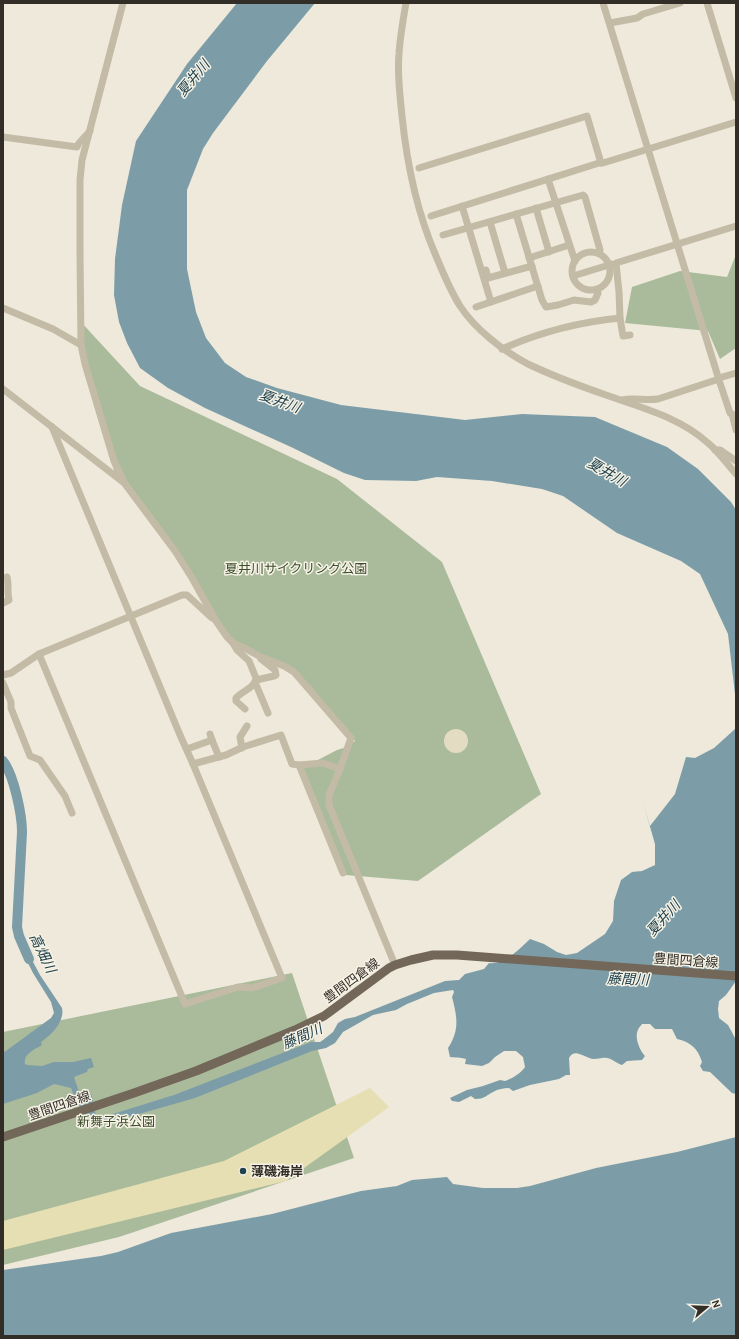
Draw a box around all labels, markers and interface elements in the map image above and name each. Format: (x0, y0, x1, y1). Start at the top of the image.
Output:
water label: 夏井川 (173, 55, 215, 100)
water label: 夏井川 (257, 386, 304, 417)
water label: 夏井川 (584, 455, 631, 491)
park label: 夏井川サイクリング公園 (225, 561, 367, 576)
water label: 夏井川 (643, 896, 685, 940)
water label: 高畑川 (26, 931, 60, 978)
street label: 豊間四倉線 (653, 951, 719, 970)
street label: 豊間四倉線 (321, 955, 382, 1006)
water label: 藤間川 (607, 970, 651, 989)
water label: 藤間川 (280, 1019, 327, 1053)
street label: 豊間四倉線 (26, 1088, 92, 1123)
park label: 新舞子浜公園 (77, 1114, 155, 1129)
place label: 薄磯海岸 (251, 1164, 303, 1179)
marker: 薄磯海岸 (238, 1166, 248, 1176)
north arrow (687, 1287, 727, 1327)
text: N (709, 1298, 723, 1310)

